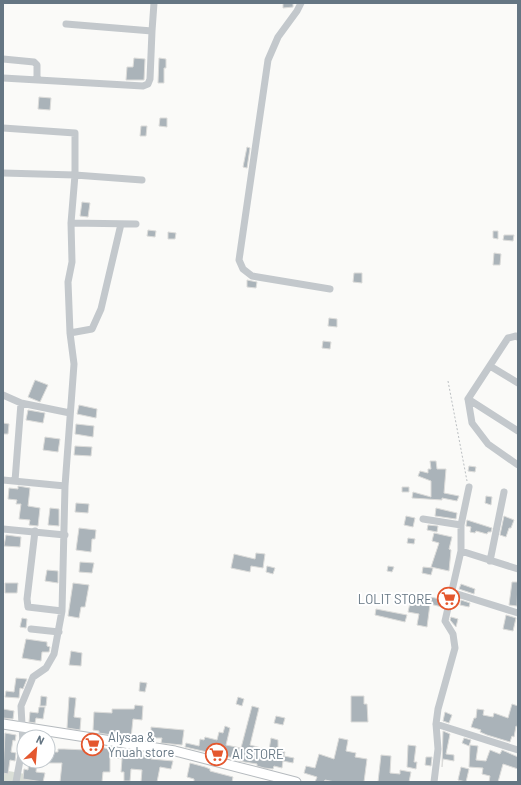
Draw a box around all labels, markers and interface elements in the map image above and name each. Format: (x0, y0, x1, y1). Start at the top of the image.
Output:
supermarket icon: LOLIT STORE (435, 586, 461, 612)
place label: LOLIT STORE (358, 591, 432, 607)
north arrow (16, 729, 56, 769)
place label: Alysaa & Ynuah store (108, 729, 175, 760)
supermarket icon: Alysaa & Ynuah store (80, 731, 106, 757)
text: N (34, 732, 47, 747)
supermarket icon: AI STORE (203, 741, 229, 767)
place label: AI STORE (232, 746, 284, 762)

